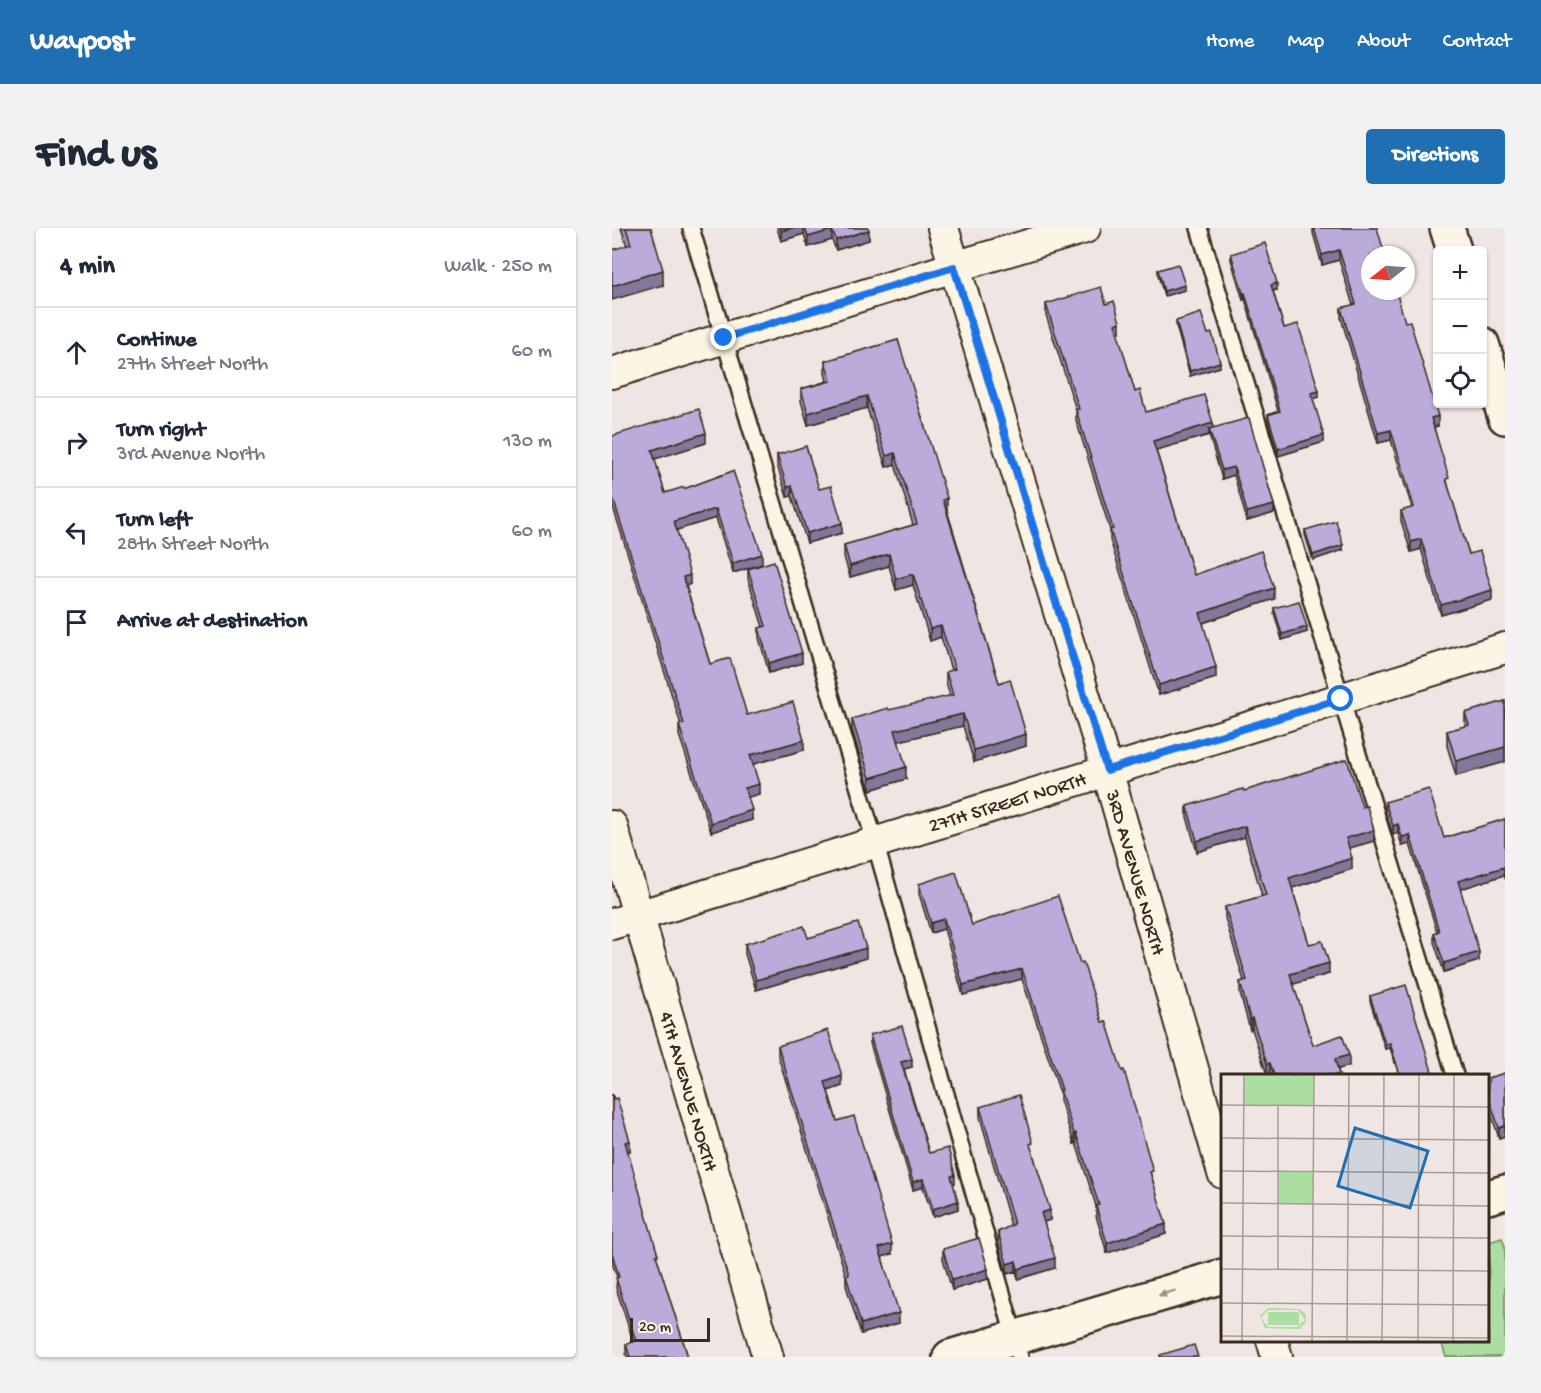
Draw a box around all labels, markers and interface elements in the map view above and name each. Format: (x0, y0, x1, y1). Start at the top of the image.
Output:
text: Waypost (30, 26, 133, 59)
text: Home (1206, 30, 1254, 55)
text: Map (1287, 30, 1324, 55)
text: About (1357, 30, 1410, 55)
text: Contact (1443, 30, 1511, 55)
button: Directions (1366, 129, 1505, 184)
text: Find us (36, 132, 156, 181)
north arrow (1361, 246, 1415, 300)
map controls (1433, 246, 1487, 408)
button: + (1433, 246, 1487, 300)
text: 4 min (60, 252, 115, 283)
text: Walk · 250 m (444, 256, 552, 279)
button: − (1433, 300, 1487, 354)
route end (710, 324, 736, 350)
text: Continue (117, 328, 197, 354)
icon: ahead (60, 336, 93, 369)
text: 60 m (512, 341, 552, 364)
text: 27th Street North (117, 354, 268, 377)
button: locate (1433, 354, 1487, 408)
text: Turn right (117, 418, 205, 444)
icon: right (60, 426, 93, 459)
text: 130 m (503, 431, 552, 454)
text: 3rd Avenue North (117, 444, 265, 467)
text: Turn left (117, 508, 191, 534)
icon: left (60, 516, 93, 549)
text: 60 m (512, 521, 552, 544)
text: 28th Street North (117, 534, 269, 557)
icon: arrive (60, 606, 93, 639)
text: Arrive at destination (117, 609, 307, 635)
route start (1327, 685, 1353, 711)
street label: 27TH STREET NORTH (926, 769, 1090, 839)
street label: 3RD AVENUE NORTH (1099, 787, 1168, 959)
street label: 4TH AVENUE NORTH (653, 1009, 721, 1175)
inset map (1221, 1074, 1490, 1342)
one-way arrow (1158, 1289, 1176, 1298)
scale bar (630, 1315, 710, 1342)
text: 20 m (639, 1319, 671, 1338)

